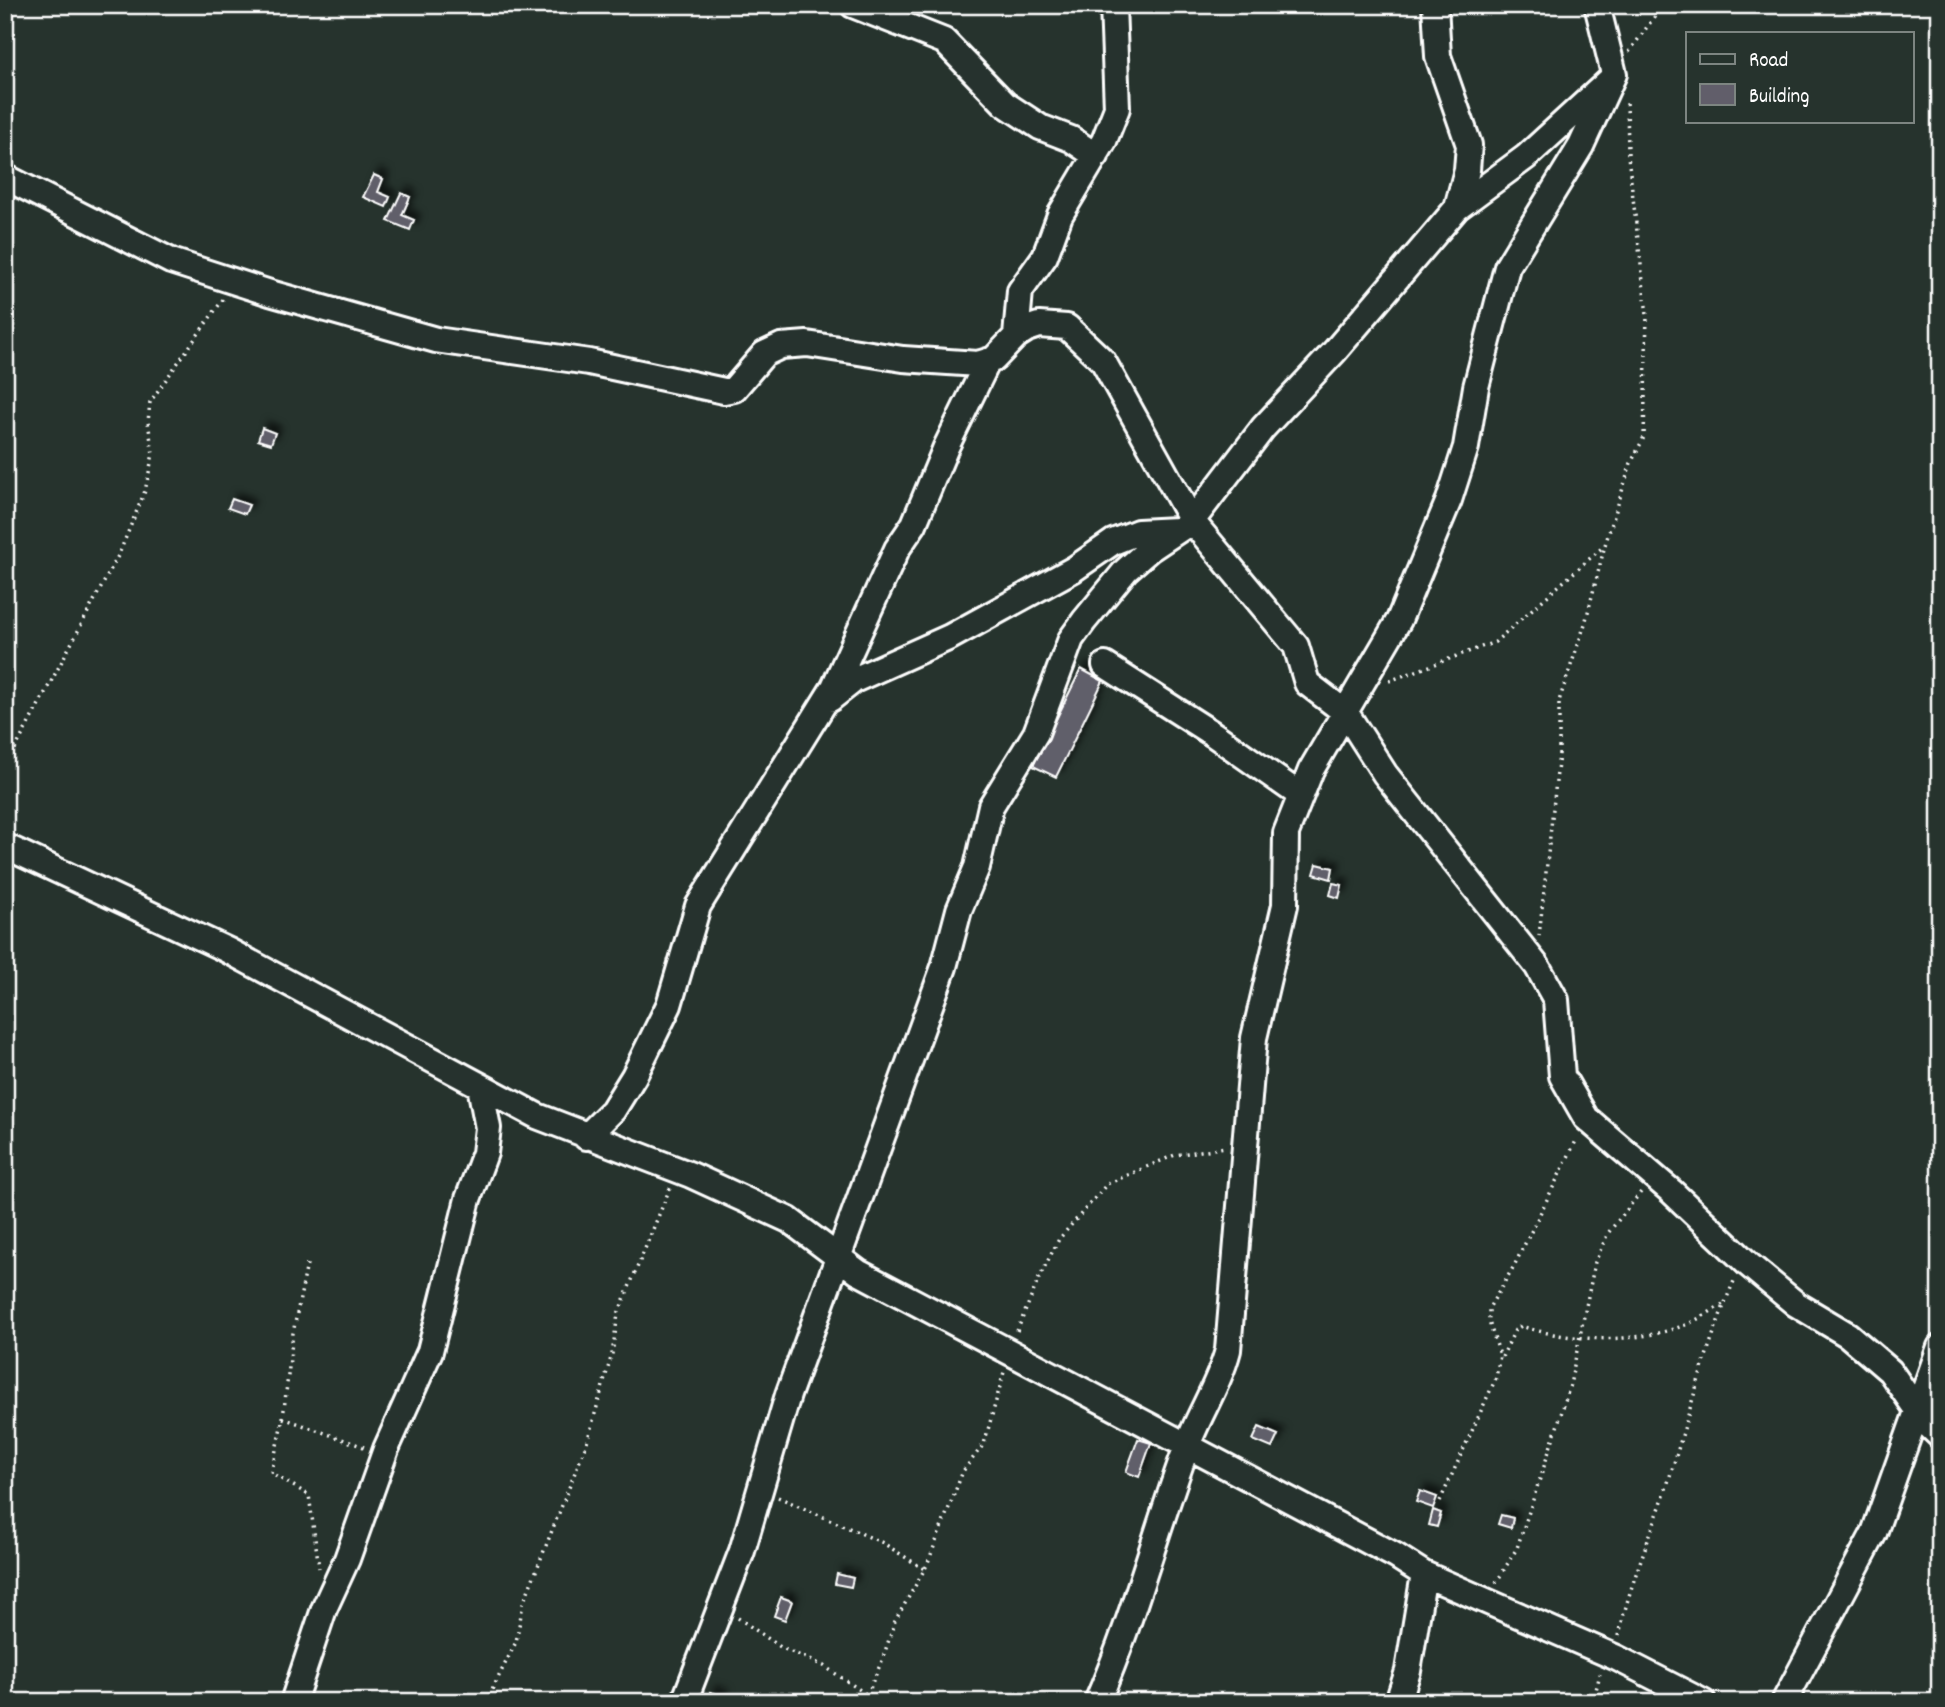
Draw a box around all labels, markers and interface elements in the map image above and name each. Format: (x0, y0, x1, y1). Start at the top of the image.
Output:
legend (1686, 32, 1913, 122)
text: Road (1749, 47, 1788, 77)
text: Building (1749, 83, 1809, 113)

